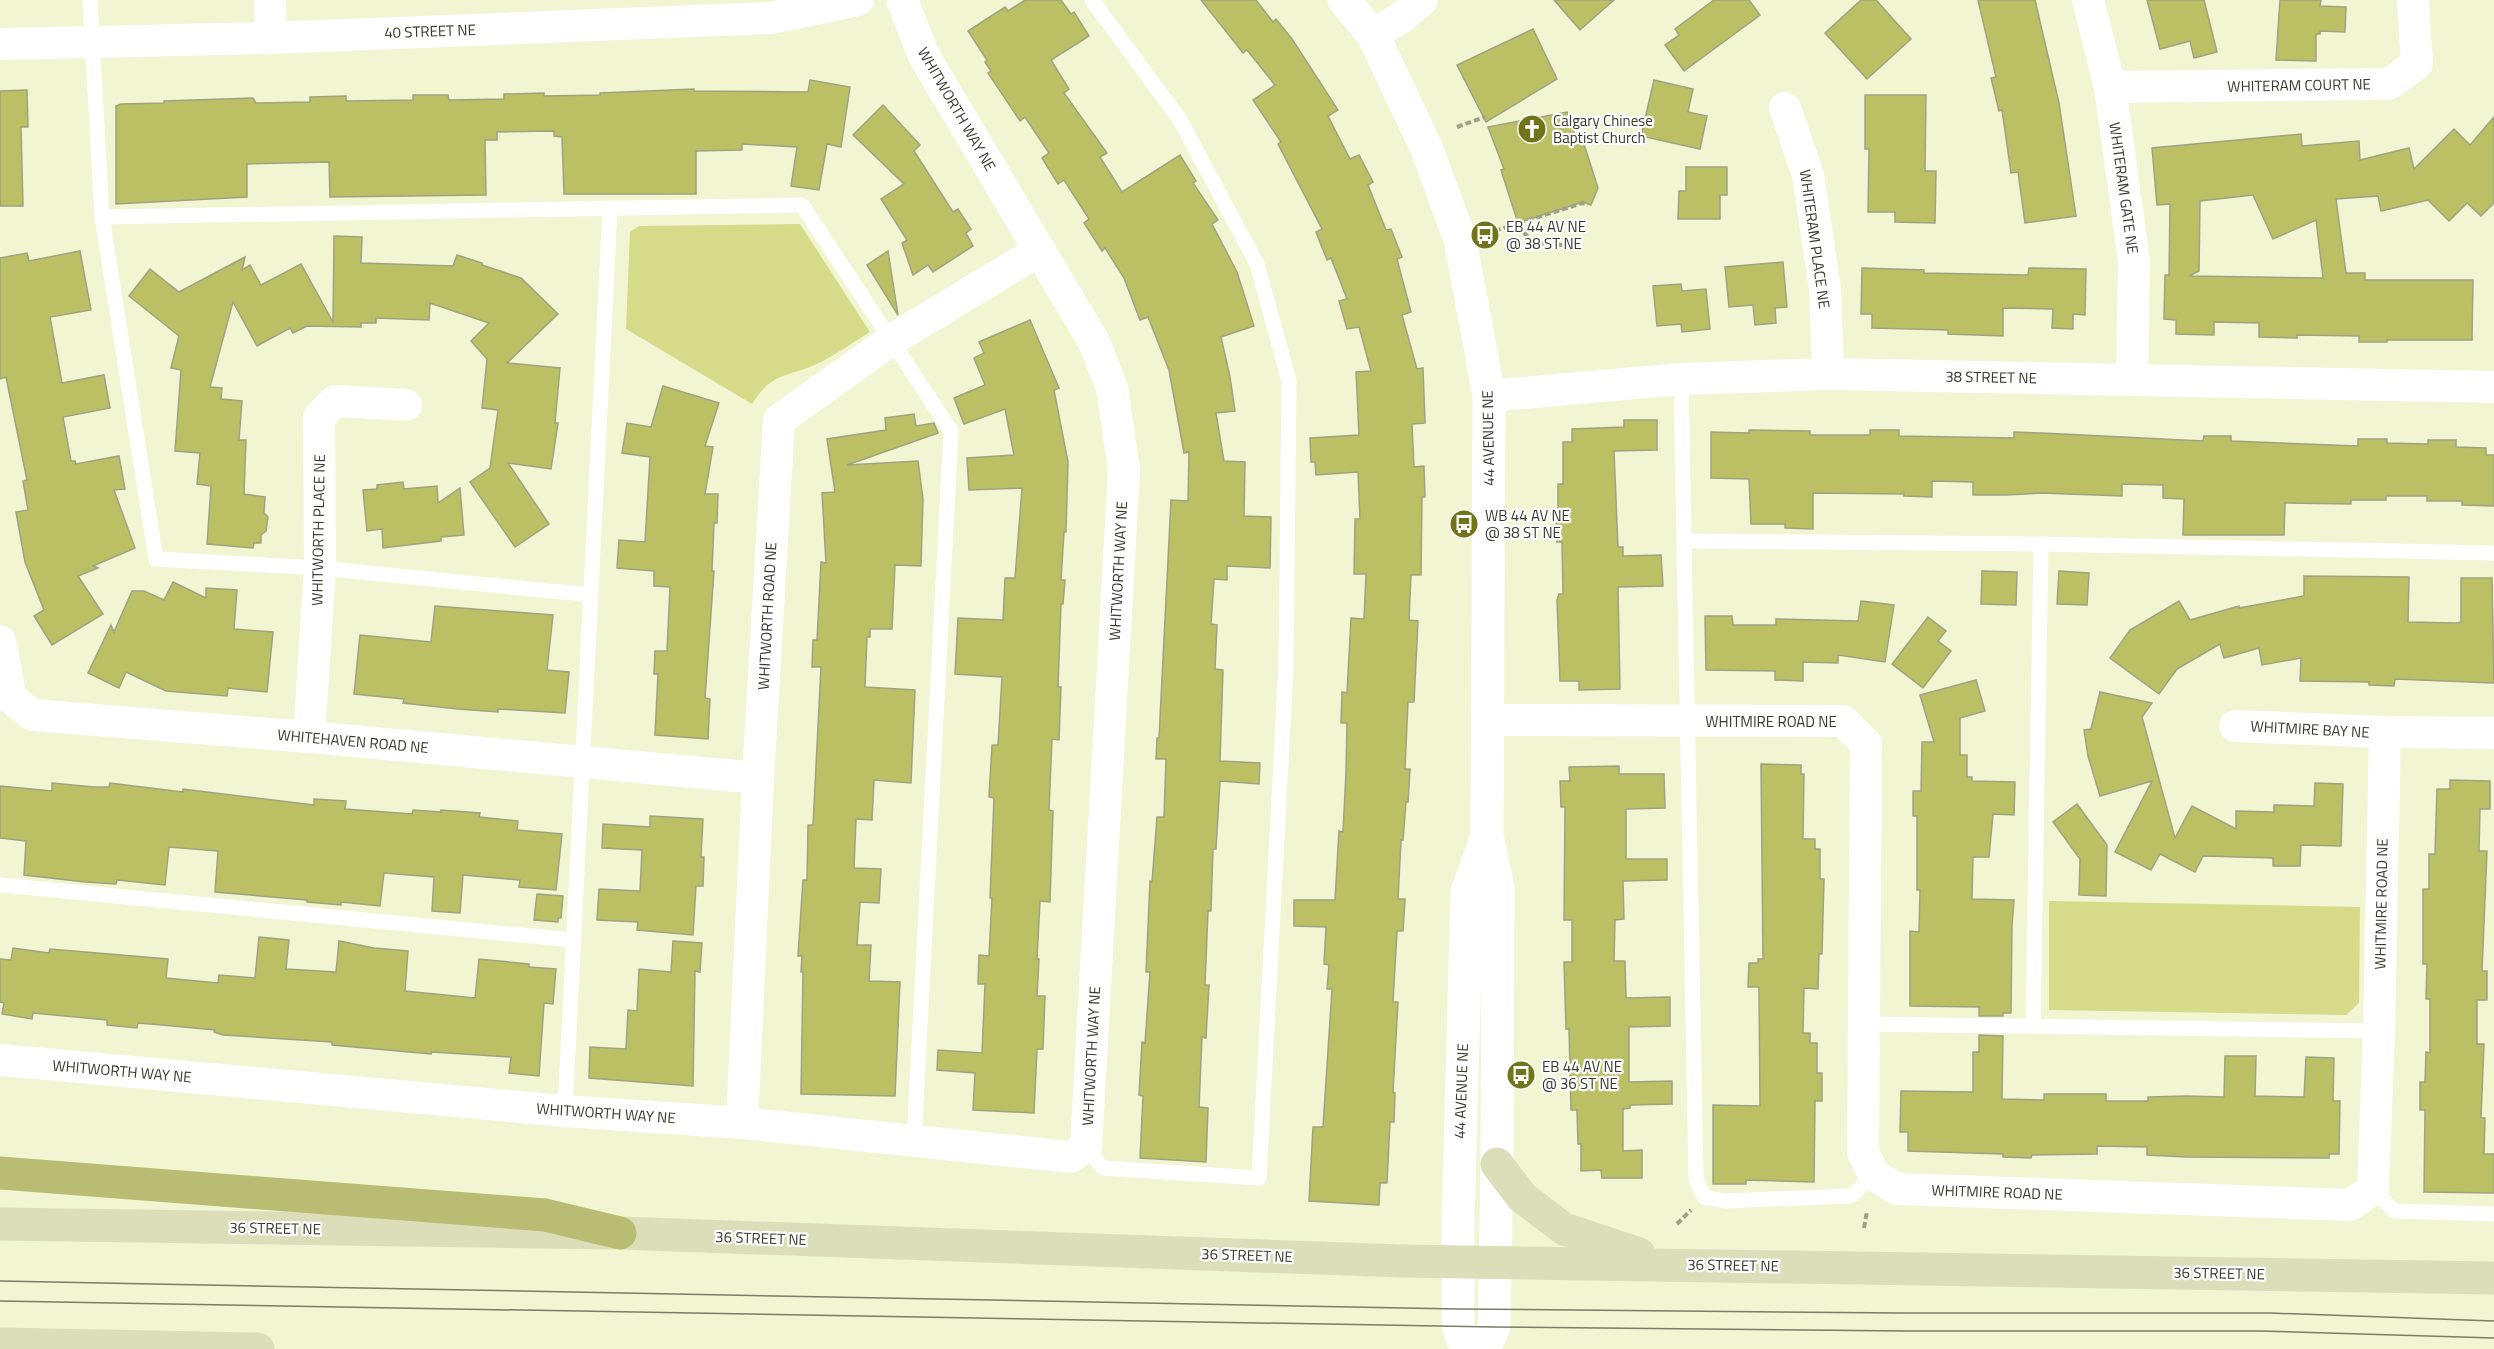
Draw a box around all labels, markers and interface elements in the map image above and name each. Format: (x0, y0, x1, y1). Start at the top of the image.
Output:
street label: 40 STREET NE (384, 18, 476, 44)
street label: WHITWORTH WAY NE (912, 43, 1002, 175)
street label: WHITERAM COURT NE (2227, 72, 2371, 98)
place label: Calgary Chinese Baptist Church (1553, 109, 1653, 149)
church icon: Calgary Chinese Baptist Church (1516, 113, 1548, 145)
street label: WHITERAM GATE NE (2103, 121, 2145, 255)
street label: WHITERAM PLACE NE (1794, 168, 1836, 310)
place label: EB 44 AV NE @ 38 ST NE (1506, 215, 1586, 255)
bus stop icon: EB 44 AV NE @ 38 ST NE (1469, 219, 1501, 251)
street label: 38 STREET NE (1945, 365, 2037, 389)
street label: 44 AVENUE NE (1476, 390, 1500, 486)
street label: WHITWORTH PLACE NE (305, 454, 331, 606)
street label: WHITWORTH WAY NE (1103, 501, 1133, 641)
place label: WB 44 AV NE @ 38 ST NE (1485, 504, 1570, 544)
bus stop icon: WB 44 AV NE @ 38 ST NE (1448, 508, 1480, 540)
street label: WHITWORTH ROAD NE (752, 542, 782, 690)
street label: WHITMIRE ROAD NE (1705, 710, 1837, 733)
street label: WHITMIRE BAY NE (2250, 714, 2370, 744)
street label: WHITEHAVEN ROAD NE (276, 723, 430, 759)
street label: WHITMIRE ROAD NE (2368, 838, 2394, 970)
street label: WHITWORTH WAY NE (1076, 986, 1106, 1126)
street label: 44 AVENUE NE (1448, 1043, 1474, 1139)
street label: WHITWORTH WAY NE (51, 1053, 193, 1089)
place label: EB 44 AV NE @ 36 ST NE (1542, 1055, 1622, 1095)
bus stop icon: EB 44 AV NE @ 36 ST NE (1505, 1059, 1537, 1091)
street label: WHITWORTH WAY NE (536, 1097, 676, 1129)
street label: WHITMIRE ROAD NE (1931, 1178, 2063, 1206)
street label: 36 STREET NE (229, 1216, 321, 1240)
street label: 36 STREET NE (715, 1225, 807, 1251)
street label: 36 STREET NE (1201, 1242, 1293, 1268)
street label: 36 STREET NE (1687, 1253, 1779, 1277)
street label: 36 STREET NE (2173, 1261, 2265, 1285)

